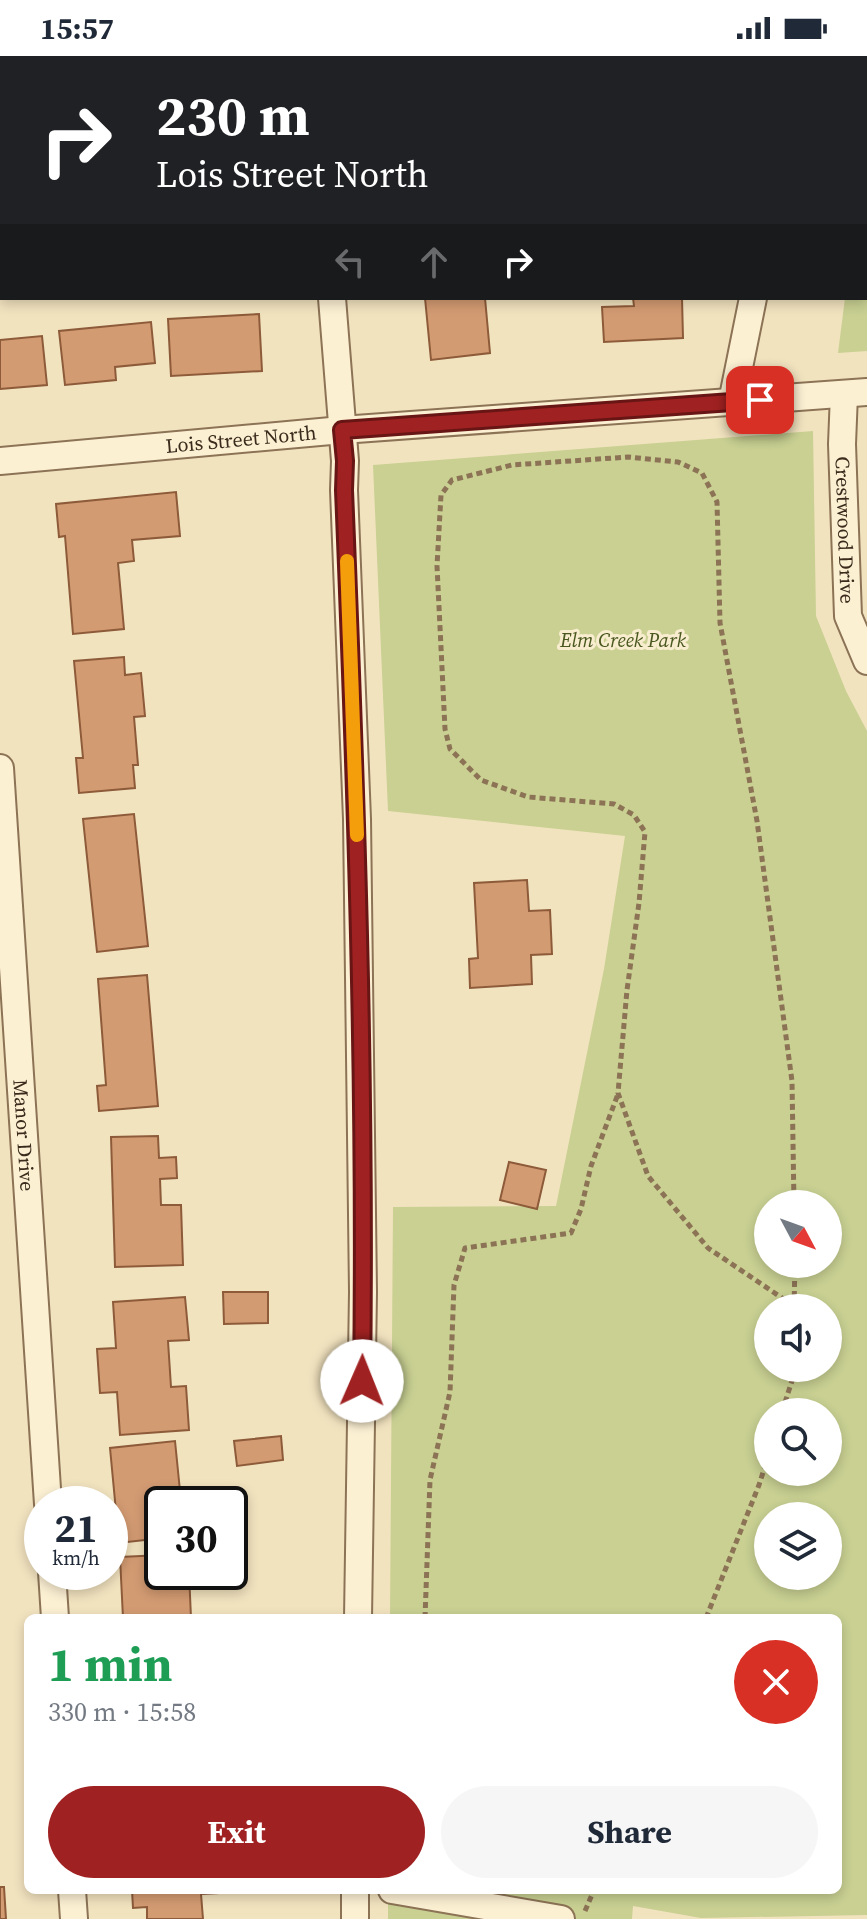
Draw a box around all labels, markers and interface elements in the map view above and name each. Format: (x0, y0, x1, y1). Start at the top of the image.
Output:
text: 15:57 (40, 8, 114, 49)
text: 230 m (156, 77, 310, 154)
icon: right (24, 88, 128, 192)
text: Lois Street North (156, 150, 428, 199)
icon: left (328, 240, 372, 284)
icon: ahead (412, 240, 456, 284)
icon: right (496, 240, 540, 284)
pin (726, 366, 794, 434)
icon: arrive (738, 378, 782, 422)
street label: Lois Street North (164, 418, 318, 460)
street label: Crestwood Drive (828, 456, 862, 604)
park label: Elm Creek Park (559, 626, 687, 654)
street label: Manor Drive (6, 1078, 42, 1192)
north arrow (754, 1190, 842, 1278)
map controls (754, 1190, 842, 1590)
button: sound (754, 1294, 842, 1382)
position arrow (320, 1339, 404, 1423)
button: search (754, 1398, 842, 1486)
speed limit sign: 30 (144, 1486, 248, 1590)
text: 21 (54, 1501, 98, 1555)
button: layers (754, 1502, 842, 1590)
text: km/h (52, 1544, 100, 1572)
text: 1 min (48, 1631, 173, 1697)
button: close (734, 1640, 818, 1724)
text: 330 m · 15:58 (48, 1694, 196, 1730)
button: Exit (48, 1786, 425, 1878)
button: Share (441, 1786, 818, 1878)

